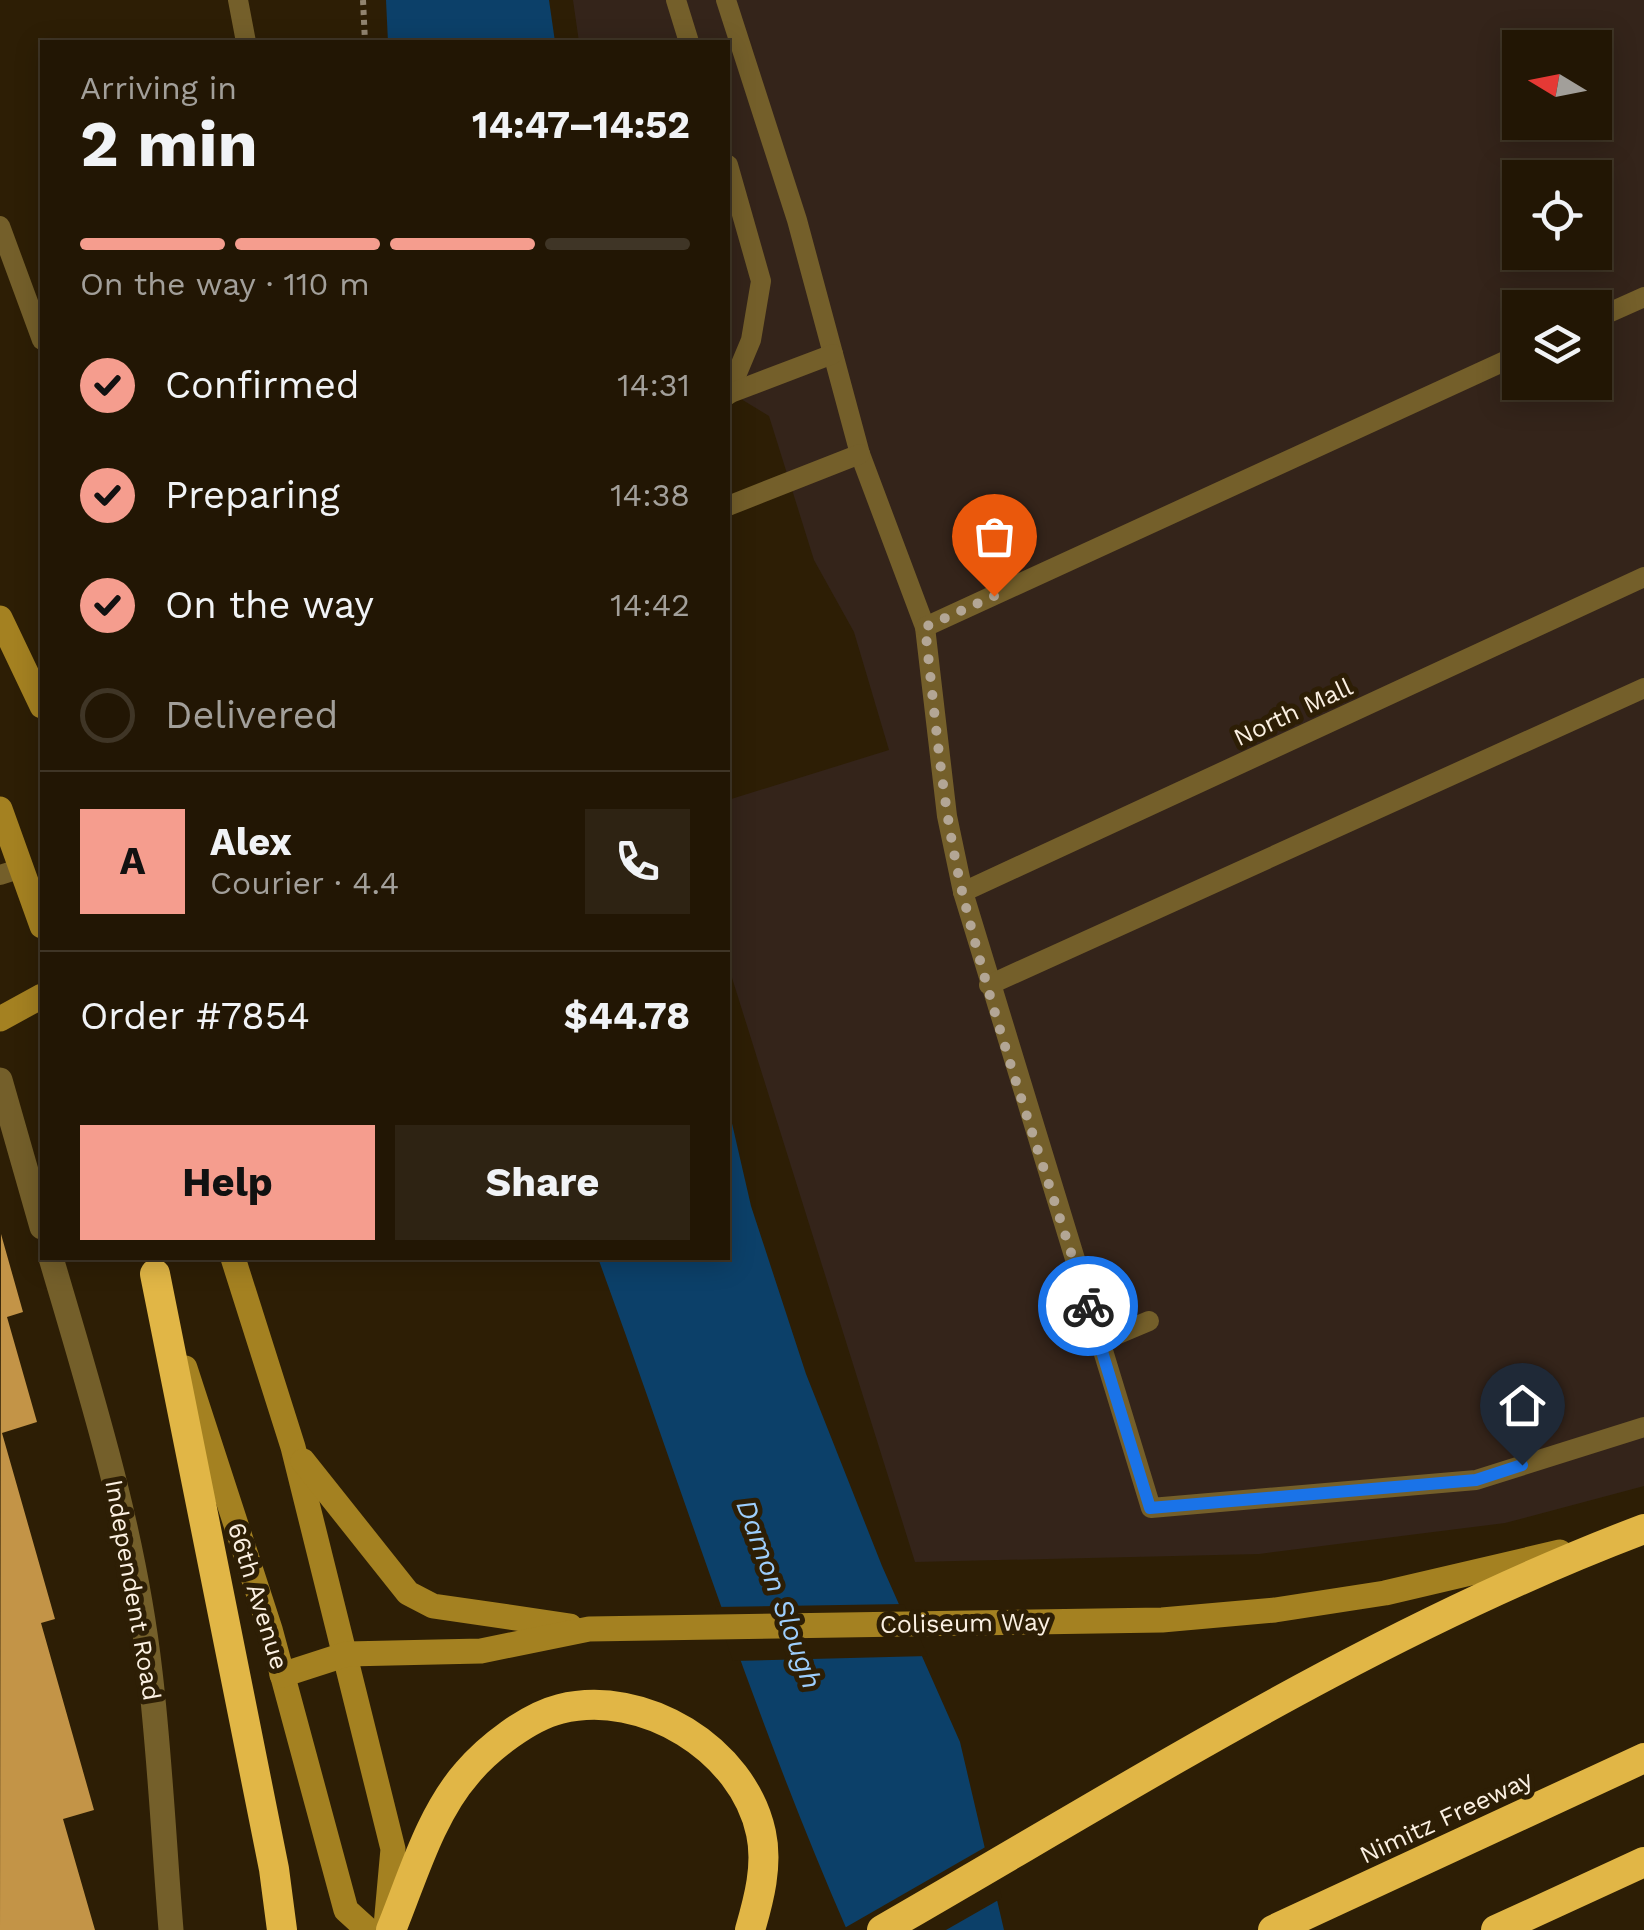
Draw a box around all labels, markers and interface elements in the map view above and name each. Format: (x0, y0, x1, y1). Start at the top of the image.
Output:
north arrow (1502, 30, 1612, 140)
map controls (1502, 30, 1612, 400)
text: Arriving in (80, 69, 237, 107)
text: 14:47–14:52 (472, 103, 690, 147)
text: 2 min (80, 106, 258, 182)
button: locate (1502, 160, 1612, 270)
text: On the way · 110 m (80, 265, 370, 303)
button: layers (1502, 290, 1612, 400)
icon: check (80, 358, 135, 413)
text: Confirmed (165, 363, 360, 407)
text: 14:31 (617, 366, 690, 404)
icon: check (80, 468, 135, 523)
text: Preparing (165, 473, 340, 517)
text: 14:38 (610, 476, 690, 514)
pin (952, 494, 1037, 597)
icon: bag (967, 509, 1022, 564)
icon: check (80, 578, 135, 633)
text: On the way (165, 583, 374, 627)
text: 14:42 (610, 586, 690, 624)
street label: North Mall (1229, 672, 1357, 752)
text: Delivered (165, 693, 338, 737)
button: phone (585, 809, 690, 914)
text: Alex (210, 820, 292, 864)
text: A (120, 839, 145, 883)
text: Courier · 4.4 (210, 864, 399, 902)
text: Order #7854 (80, 994, 310, 1038)
text: $44.78 (564, 994, 690, 1038)
button: Help (80, 1125, 375, 1240)
button: Share (395, 1125, 690, 1240)
courier (1038, 1256, 1138, 1356)
icon: bike (1061, 1279, 1116, 1334)
pin (1480, 1363, 1565, 1466)
icon: home (1495, 1378, 1550, 1433)
street label: Independent Road (99, 1477, 167, 1703)
water label: Damon Slough (729, 1495, 829, 1693)
street label: 66th Avenue (222, 1519, 294, 1673)
street label: Coliseum Way (879, 1607, 1051, 1639)
street label: Nimitz Freeway (1355, 1764, 1537, 1870)

